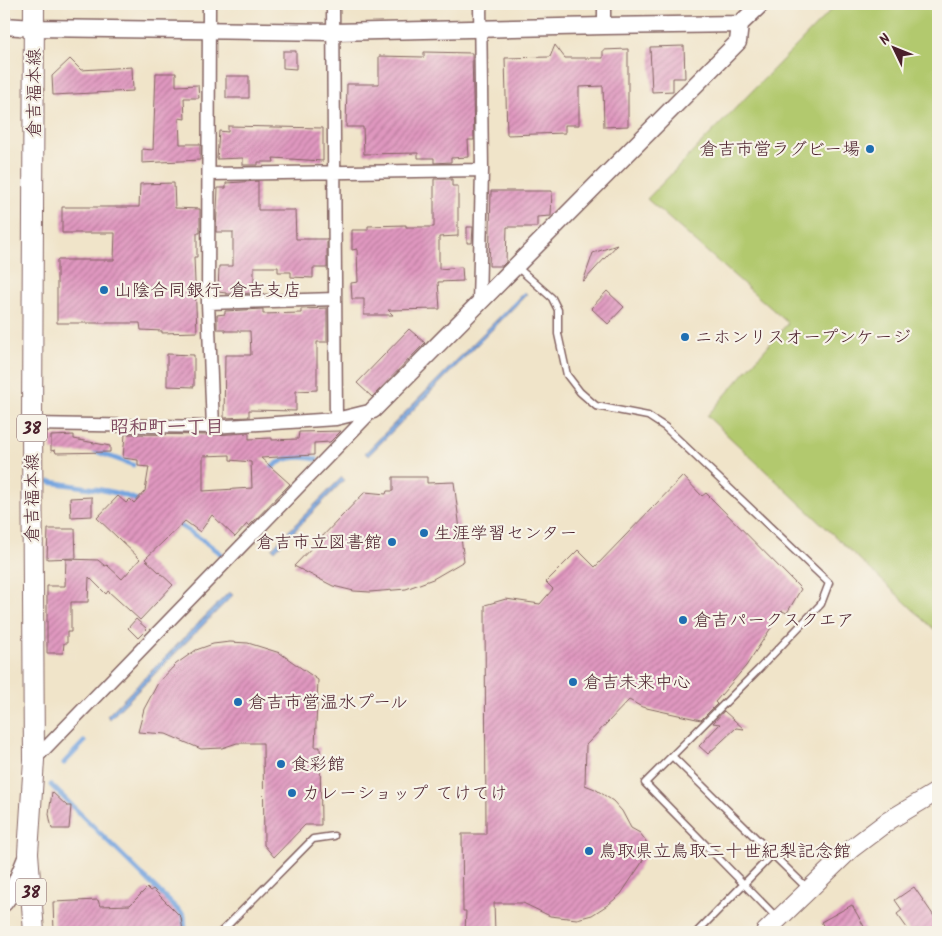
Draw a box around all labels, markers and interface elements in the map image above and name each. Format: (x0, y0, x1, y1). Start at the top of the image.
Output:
north arrow (870, 22, 920, 72)
text: N (874, 29, 896, 51)
street label: 倉吉福本線 (21, 48, 50, 138)
place label: 倉吉市営ラグビー場 (700, 136, 860, 165)
marker: 倉吉市営ラグビー場 (864, 143, 876, 155)
place label: 山陰合同銀行 倉吉支店 (114, 277, 301, 306)
marker: 山陰合同銀行 倉吉支店 (98, 284, 110, 296)
place label: ニホンリスオープンケージ (695, 324, 911, 353)
marker: ニホンリスオープンケージ (679, 331, 691, 343)
district label: 昭和町一丁目 (110, 413, 224, 443)
road number: 38 (17, 414, 47, 442)
street label: 倉吉福本線 (19, 453, 48, 543)
place label: 生涯学習センター (434, 520, 577, 549)
marker: 生涯学習センター (418, 527, 430, 539)
place label: 倉吉市立図書館 (256, 529, 382, 558)
marker: 倉吉市立図書館 (386, 536, 398, 548)
place label: 倉吉パークスクエア (693, 607, 855, 636)
marker: 倉吉パークスクエア (677, 614, 689, 626)
place label: 倉吉未来中心 (583, 669, 691, 698)
marker: 倉吉未来中心 (567, 676, 579, 688)
place label: 倉吉市営温水プール (248, 689, 408, 718)
marker: 倉吉市営温水プール (232, 696, 244, 708)
place label: 食彩館 (291, 751, 345, 780)
marker: 食彩館 (275, 758, 287, 770)
place label: カレーショップ てけてけ (302, 780, 508, 809)
marker: カレーショップ てけてけ (286, 787, 298, 799)
place label: 鳥取県立鳥取二十世紀梨記念館 (599, 838, 851, 867)
marker: 鳥取県立鳥取二十世紀梨記念館 (583, 845, 595, 857)
road number: 38 (16, 879, 46, 906)

